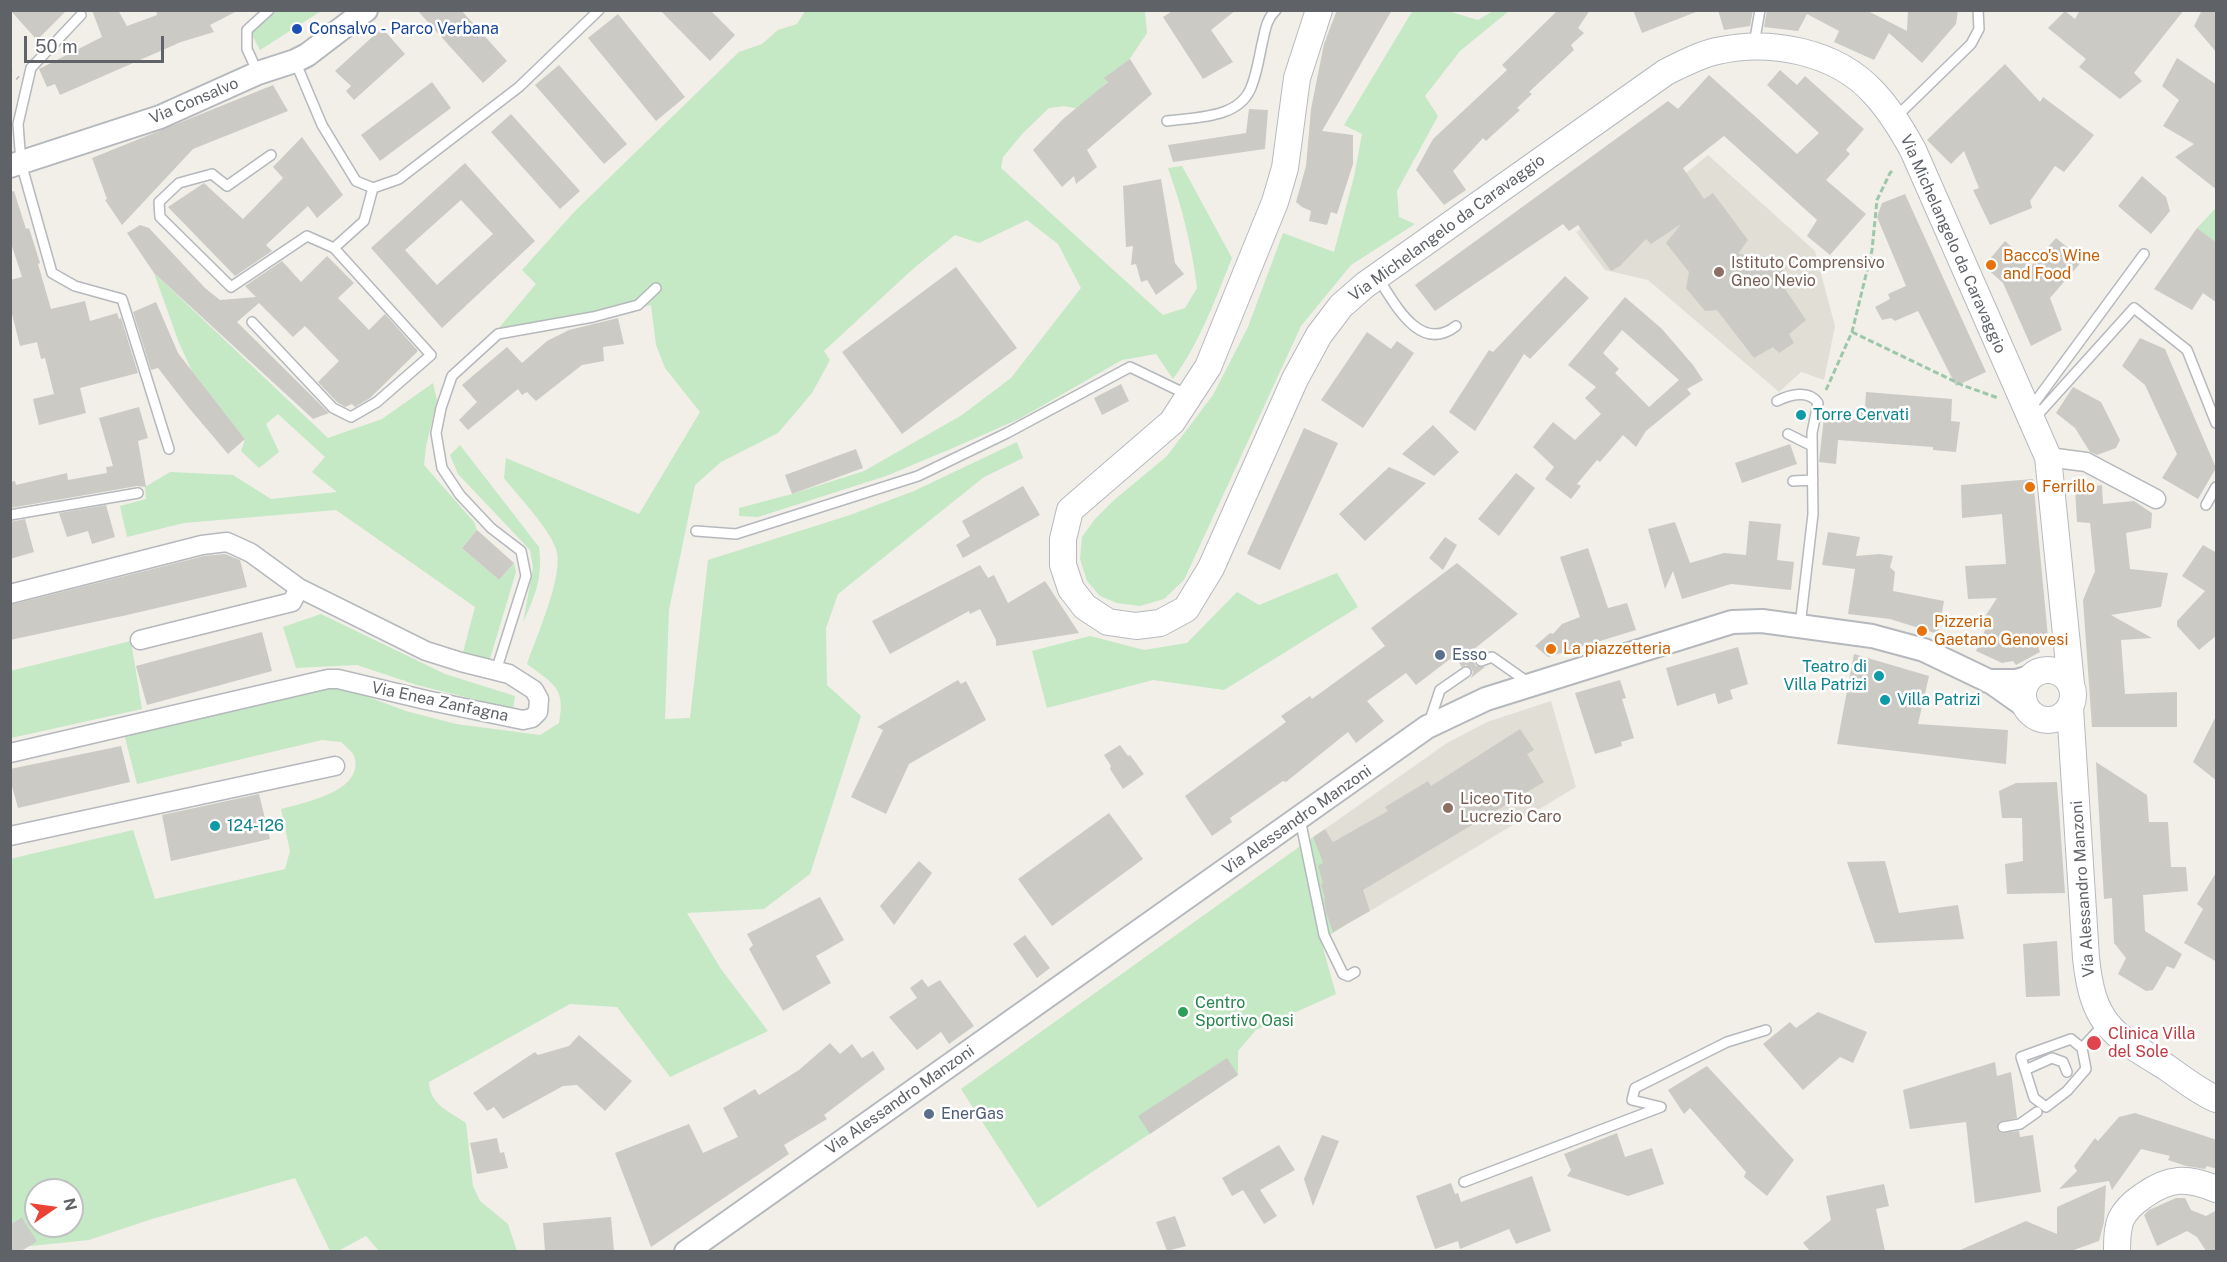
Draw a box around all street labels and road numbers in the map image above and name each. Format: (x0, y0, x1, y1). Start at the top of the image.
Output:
street label: Via Consalvo (146, 74, 242, 128)
street label: Via Michelangelo da Caravaggio (1896, 132, 2010, 356)
street label: Via Michelangelo da Caravaggio (1345, 150, 1549, 306)
street label: Via Enea Zanfagna (370, 678, 510, 726)
street label: Via Alessandro Manzoni (1219, 761, 1375, 879)
street label: Via Alessandro Manzoni (2067, 800, 2099, 978)
street label: Via Alessandro Manzoni (822, 1041, 978, 1159)

